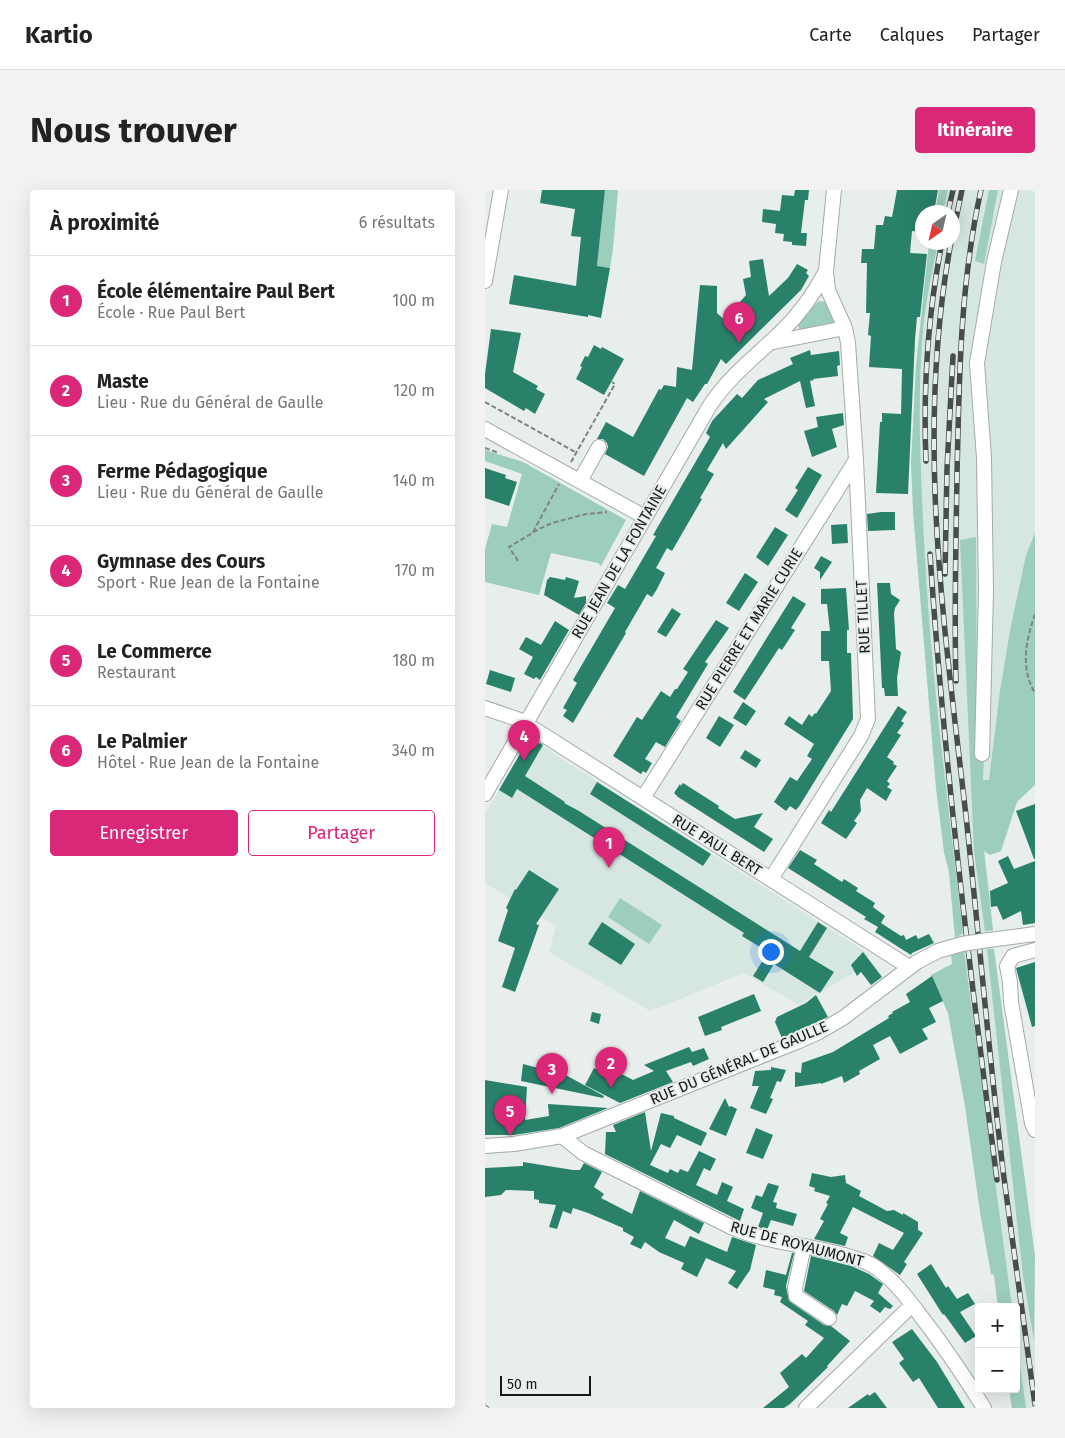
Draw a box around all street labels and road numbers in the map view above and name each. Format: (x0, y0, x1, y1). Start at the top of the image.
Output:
street label: RUE JEAN DE LA FONTAINE (568, 482, 670, 642)
street label: RUE PIERRE ET MARIE CURIE (692, 545, 806, 713)
street label: RUE TILLET (852, 579, 874, 654)
street label: RUE PAUL BERT (669, 810, 765, 880)
street label: RUE DU GÉNÉRAL DE GAULLE (647, 1017, 831, 1109)
street label: RUE DE ROYAUMONT (728, 1218, 866, 1271)

